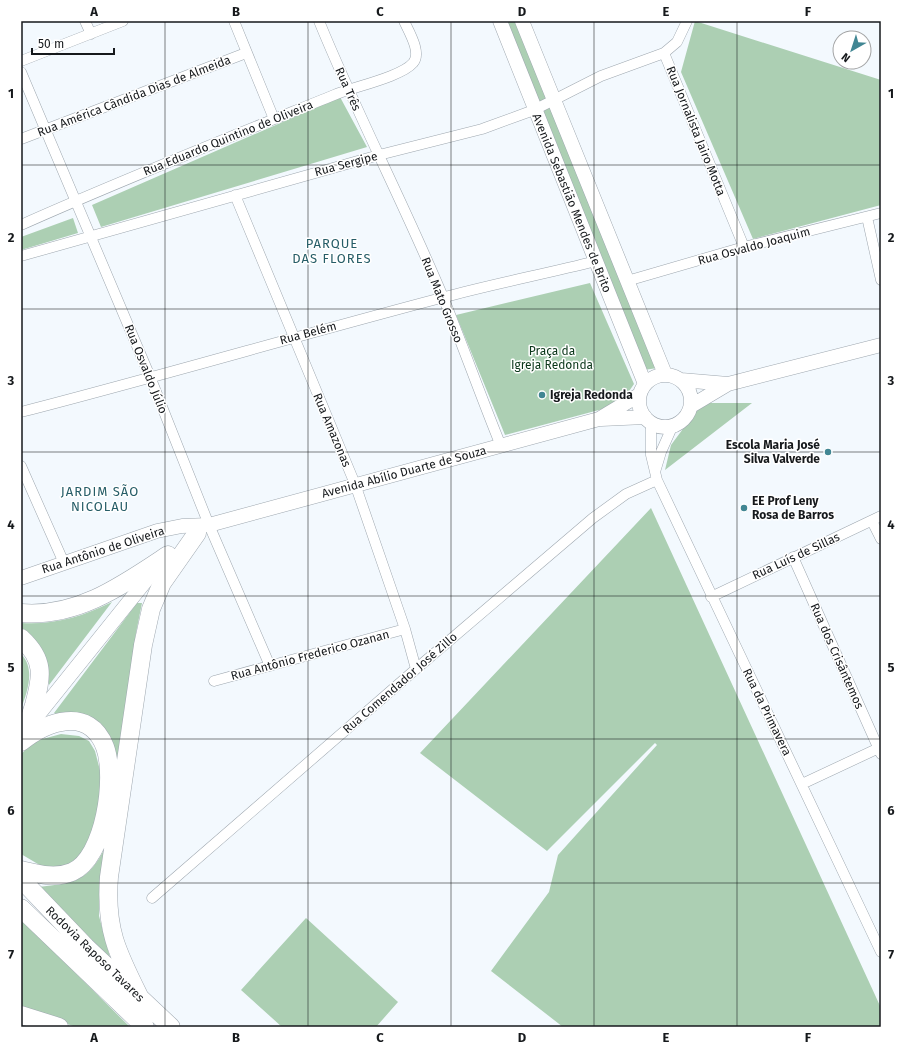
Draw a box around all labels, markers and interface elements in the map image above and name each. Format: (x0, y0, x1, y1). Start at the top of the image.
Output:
text: A (89, 4, 98, 19)
text: B (232, 4, 240, 19)
text: C (376, 4, 384, 19)
text: D (518, 4, 527, 19)
text: E (663, 4, 670, 19)
text: F (805, 4, 812, 19)
scale bar (32, 30, 114, 56)
north arrow (832, 30, 872, 70)
text: 50 m (38, 37, 64, 51)
text: N (839, 50, 853, 65)
street label: Rua América Cândida Dias de Almeida (35, 53, 233, 139)
street label: Rua Jornalista Jairo Motta (664, 64, 728, 198)
street label: Rua Três (332, 65, 364, 113)
text: 1 (8, 86, 14, 101)
text: 1 (888, 86, 894, 101)
street label: Rua Eduardo Quintino de Oliveira (141, 97, 315, 179)
street label: Avenida Sebastião Mendes de Brito (530, 111, 614, 295)
street label: Rua Sergipe (313, 149, 379, 179)
street label: Rua Osvaldo Joaquim (696, 224, 812, 268)
text: 2 (8, 230, 15, 245)
text: 2 (888, 230, 895, 245)
district label: PARQUE DAS FLORES (292, 236, 372, 266)
street label: Rua Mato Grosso (418, 255, 466, 345)
street label: Rua Belém (278, 319, 338, 347)
street label: Rua Osvaldo Júlio (122, 322, 170, 416)
park label: Praça da Igreja Redonda (511, 344, 593, 372)
text: 3 (7, 373, 15, 388)
text: 3 (887, 373, 895, 388)
place label: Igreja Redonda (550, 388, 633, 402)
marker: Igreja Redonda (537, 390, 547, 400)
street label: Rua Amazonas (310, 391, 354, 469)
place label: Escola Maria José Silva Valverde (726, 438, 820, 466)
street label: Avenida Abílio Duarte de Souza (320, 443, 488, 501)
marker: Escola Maria José Silva Valverde (823, 447, 833, 457)
district label: JARDIM SÃO NICOLAU (61, 484, 139, 514)
place label: EE Prof Leny Rosa de Barros (752, 494, 834, 522)
marker: EE Prof Leny Rosa de Barros (739, 503, 749, 513)
text: 4 (7, 517, 15, 532)
text: 4 (887, 517, 895, 532)
street label: Rua Antônio de Oliveira (40, 524, 166, 576)
street label: Rua Luís de Sillas (750, 529, 842, 582)
street label: Rua dos Crisântemos (807, 601, 867, 711)
street label: Rua Antônio Frederico Ozanan (229, 627, 391, 683)
street label: Rua Comendador José Zillo (340, 630, 460, 736)
text: 5 (8, 660, 15, 675)
text: 5 (888, 660, 895, 675)
street label: Rua da Primavera (740, 666, 794, 758)
text: 6 (7, 803, 15, 818)
text: 6 (887, 803, 895, 818)
street label: Rodovia Raposo Tavares (43, 903, 147, 1005)
text: 7 (8, 947, 14, 962)
text: 7 (888, 947, 894, 962)
text: A (89, 1030, 98, 1045)
text: B (232, 1030, 240, 1045)
text: C (376, 1030, 384, 1045)
text: D (518, 1030, 527, 1045)
text: E (663, 1030, 670, 1045)
text: F (805, 1030, 812, 1045)

